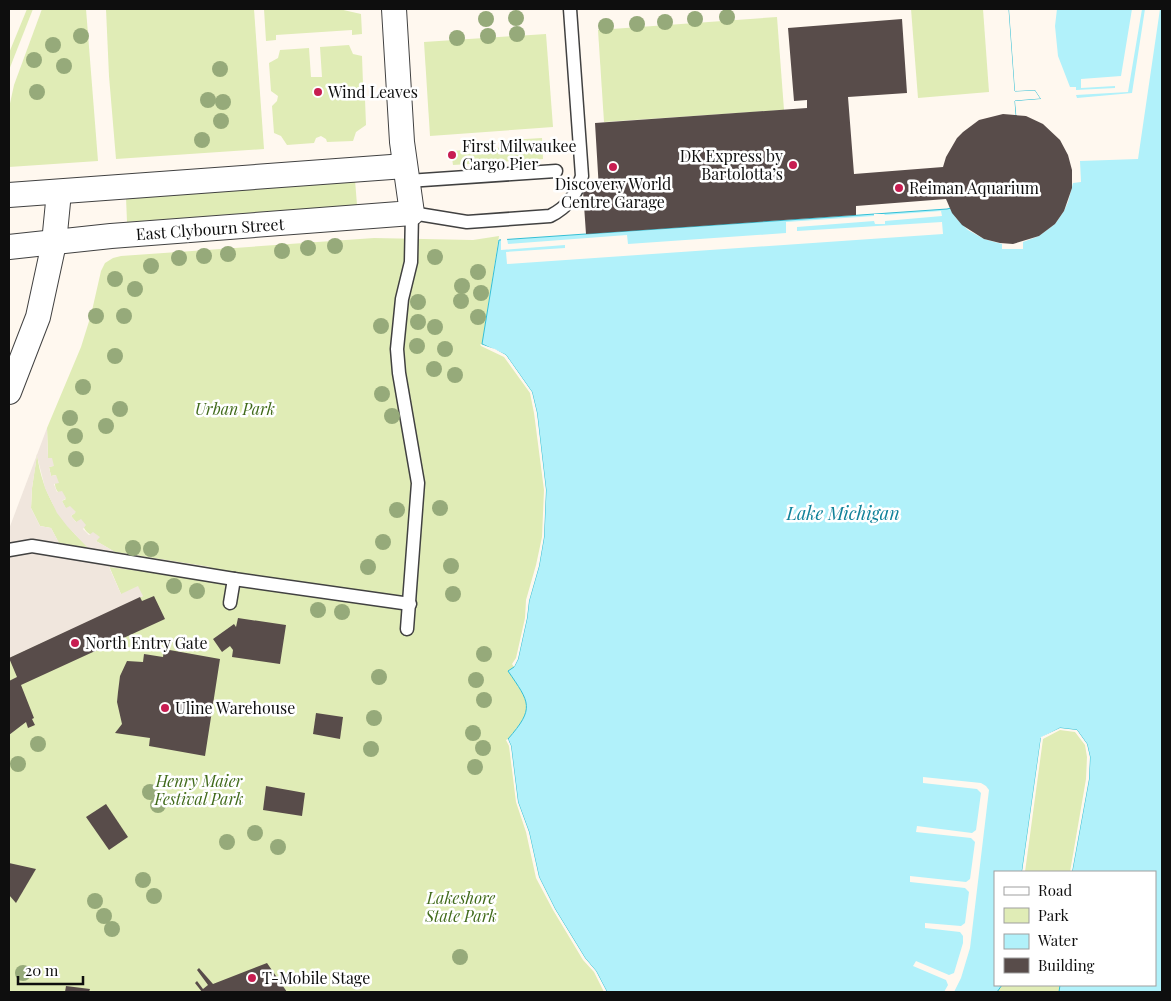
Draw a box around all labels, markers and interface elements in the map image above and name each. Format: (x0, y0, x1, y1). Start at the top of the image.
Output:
place label: Wind Leaves (327, 81, 418, 102)
marker: Wind Leaves (312, 86, 324, 98)
place label: First Milwaukee Cargo Pier (462, 135, 577, 174)
place label: DK Express by Bartolotta’s (680, 145, 783, 184)
marker: First Milwaukee Cargo Pier (446, 149, 458, 161)
marker: DK Express by Bartolotta’s (787, 159, 799, 171)
marker: Discovery World Centre Garage (607, 161, 619, 173)
place label: Discovery World Centre Garage (555, 173, 671, 212)
place label: Reiman Aquarium (909, 177, 1039, 198)
marker: Reiman Aquarium (893, 182, 905, 194)
street label: East Clybourn Street (135, 213, 285, 244)
park label: Urban Park (195, 398, 275, 419)
water label: Lake Michigan (785, 501, 900, 525)
place label: North Entry Gate (85, 632, 208, 653)
marker: North Entry Gate (69, 637, 81, 649)
place label: Uline Warehouse (175, 697, 295, 718)
marker: Uline Warehouse (159, 702, 171, 714)
park label: Henry Maier Festival Park (154, 770, 244, 809)
legend (994, 871, 1156, 986)
text: Road (1038, 880, 1072, 900)
park label: Lakeshore State Park (424, 887, 497, 926)
text: Park (1038, 905, 1070, 925)
text: Water (1037, 930, 1078, 950)
scale bar (18, 954, 82, 986)
text: Building (1038, 955, 1095, 975)
text: 20 m (25, 960, 59, 980)
place label: T-Mobile Stage (262, 967, 370, 988)
marker: T-Mobile Stage (246, 972, 258, 984)

